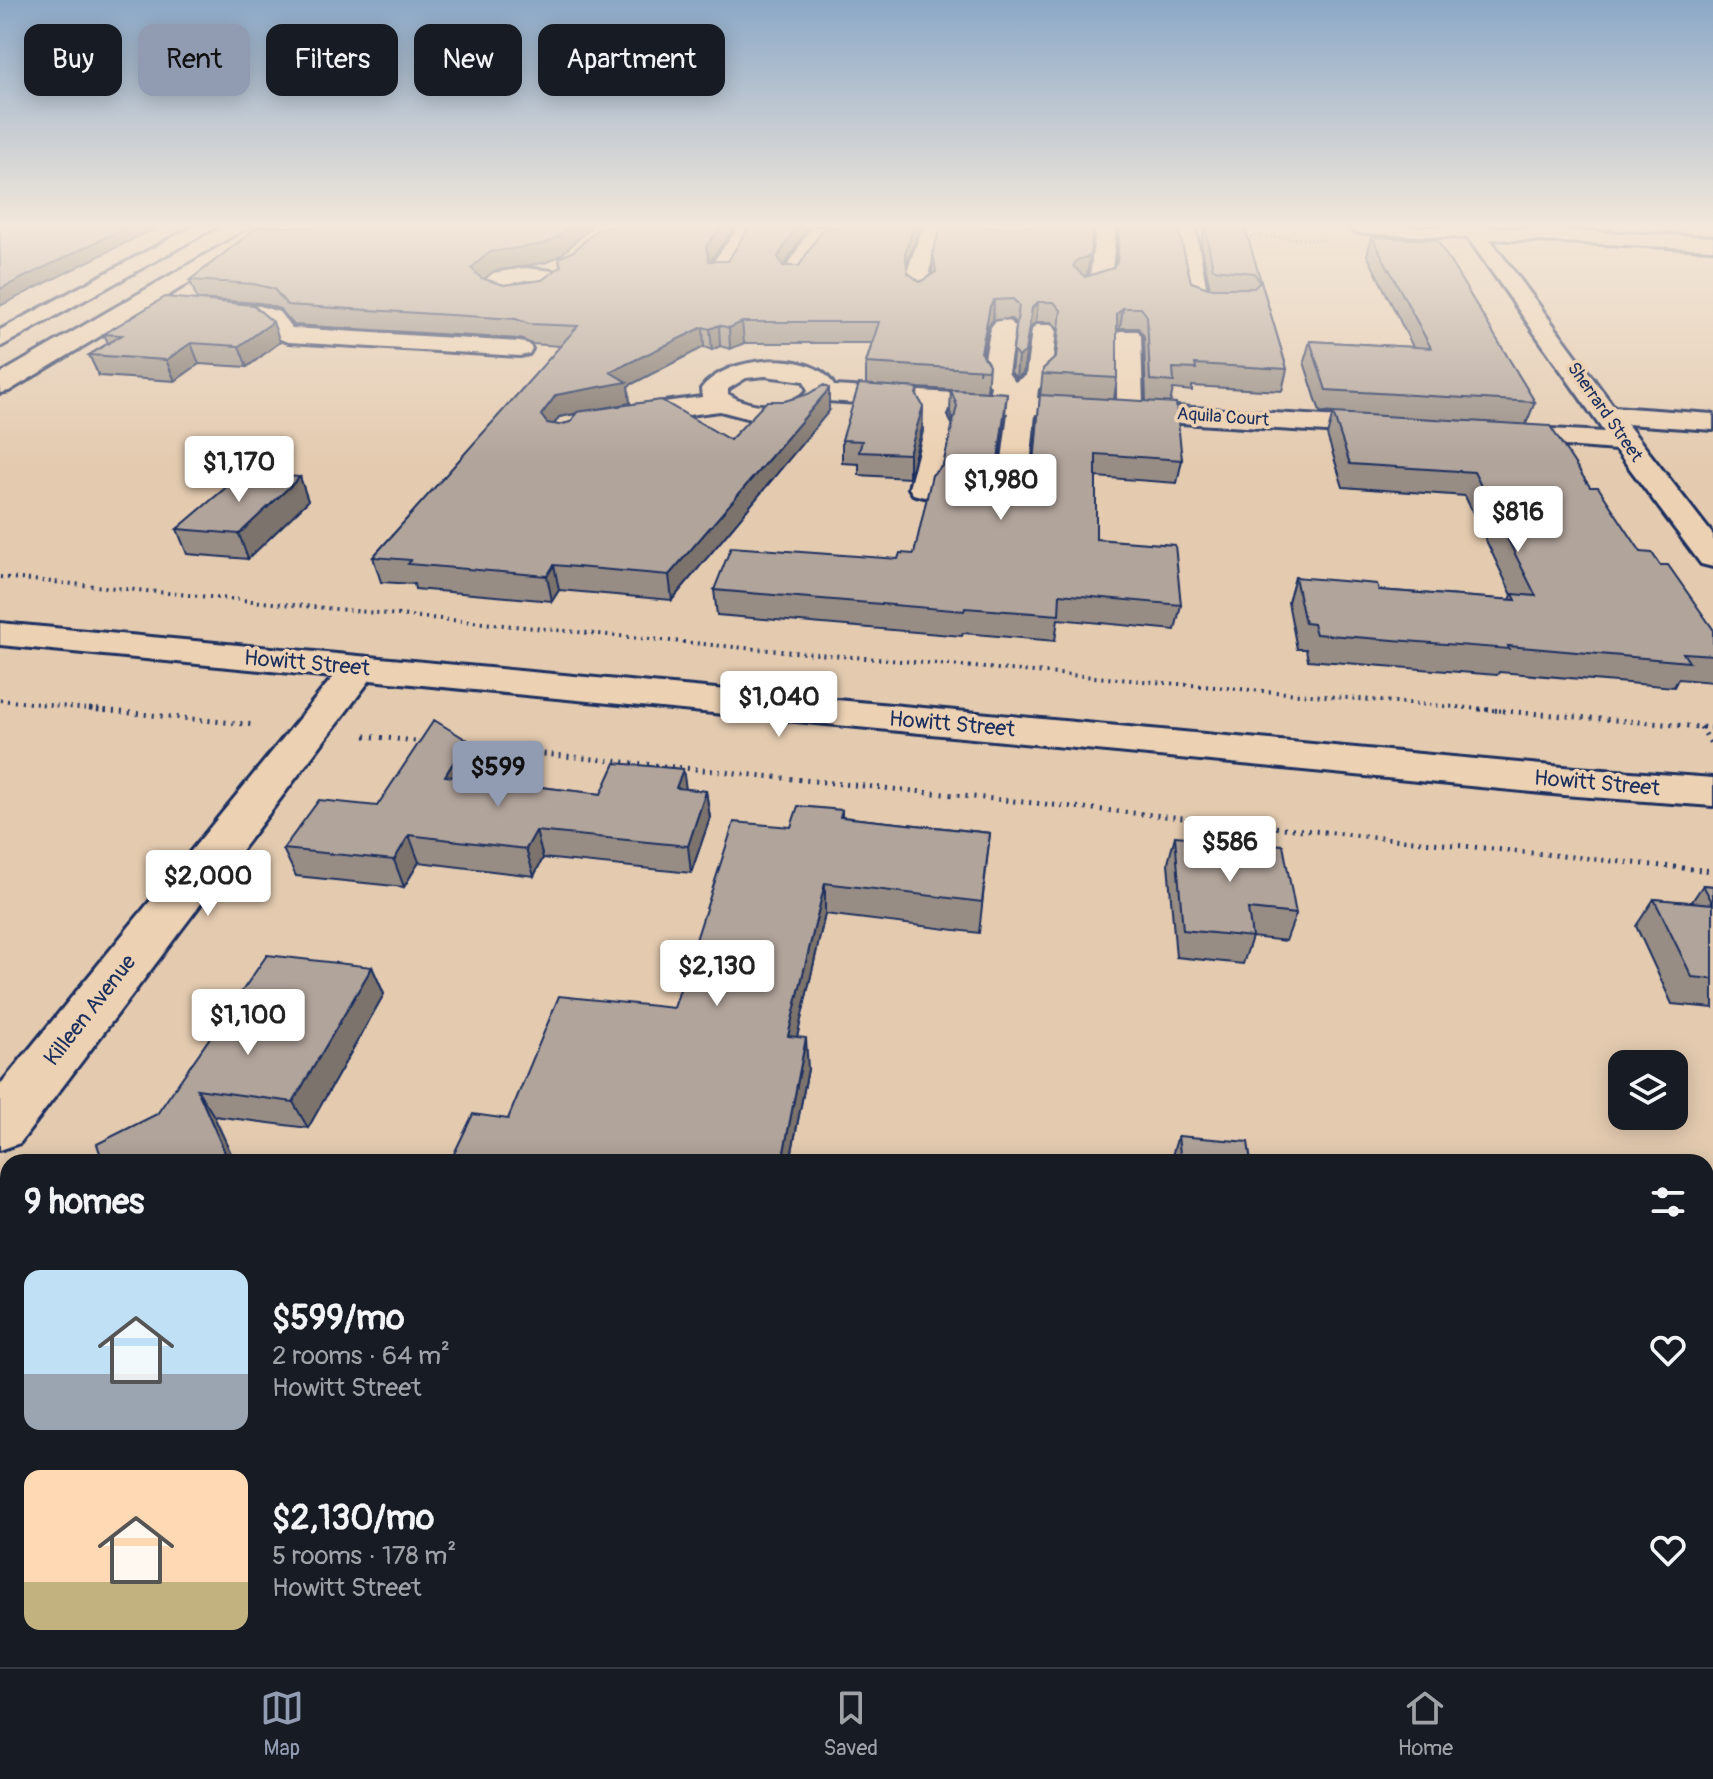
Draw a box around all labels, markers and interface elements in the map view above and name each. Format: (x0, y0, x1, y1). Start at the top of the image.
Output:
chip: Buy (24, 24, 122, 96)
chip: Rent (138, 24, 250, 96)
chip: Filters (266, 24, 398, 96)
chip: New (414, 24, 522, 96)
chip: Apartment (538, 24, 725, 96)
street label: Sherrard Street (1562, 358, 1648, 467)
street label: Aquila Court (1176, 402, 1271, 432)
pin: $1,170 (174, 436, 304, 504)
text: $1,170 (203, 446, 275, 478)
pin: $1,980 (936, 454, 1066, 522)
text: $1,980 (963, 464, 1039, 496)
pin: $816 (1471, 486, 1565, 554)
text: $816 (1492, 496, 1544, 528)
street label: Howitt Street (243, 644, 371, 682)
pin: $1,040 (714, 671, 844, 739)
text: $1,040 (738, 681, 820, 713)
street label: Howitt Street (888, 705, 1016, 743)
pin: $599 (451, 741, 545, 809)
text: $599 (471, 751, 525, 783)
street label: Howitt Street (1533, 764, 1661, 802)
pin: $586 (1183, 816, 1277, 884)
text: $586 (1202, 826, 1258, 858)
pin: $2,000 (143, 850, 273, 918)
text: $2,000 (164, 860, 252, 892)
pin: $2,130 (652, 940, 782, 1008)
street label: Killeen Avenue (38, 949, 142, 1071)
text: $2,130 (678, 950, 756, 982)
pin: $1,100 (183, 989, 313, 1057)
text: $1,100 (210, 999, 286, 1031)
map controls (1608, 1050, 1688, 1130)
button: layers (1608, 1050, 1688, 1130)
icon: filters (1646, 1180, 1690, 1224)
text: 9 homes (24, 1181, 144, 1224)
text: $599/mo (272, 1297, 405, 1340)
icon: home (88, 1302, 184, 1398)
icon: heart (1646, 1328, 1690, 1372)
text: 2 rooms · 64 m² (272, 1340, 450, 1372)
text: Howitt Street (272, 1372, 421, 1404)
text: $2,130/mo (272, 1497, 434, 1540)
icon: home (88, 1502, 184, 1598)
icon: heart (1646, 1528, 1690, 1572)
text: 5 rooms · 178 m² (272, 1540, 456, 1572)
text: Howitt Street (272, 1572, 421, 1604)
tab: Map (260, 1686, 304, 1762)
tab: Saved (823, 1686, 878, 1762)
tab: Home (1398, 1686, 1453, 1762)

